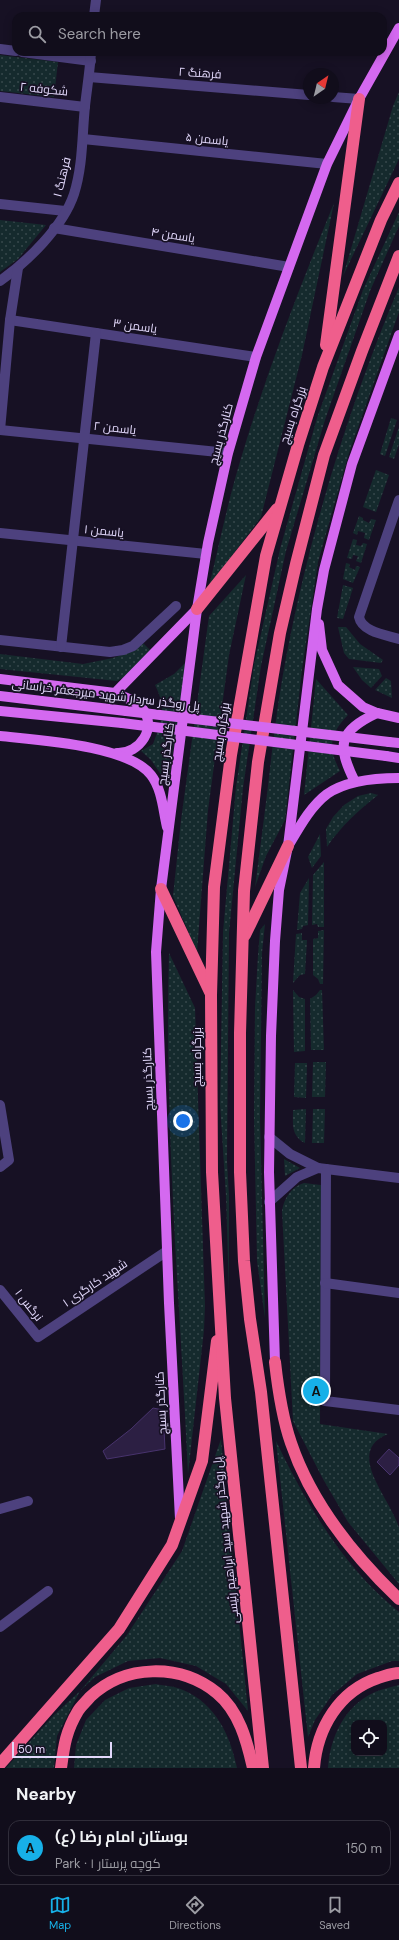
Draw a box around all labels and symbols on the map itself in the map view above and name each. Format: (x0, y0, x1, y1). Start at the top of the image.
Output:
street label: فرهنگ ۲ (178, 64, 222, 82)
north arrow (303, 68, 339, 104)
street label: شکوفه ۲ (19, 79, 69, 99)
street label: یاسمن ۵ (185, 129, 230, 149)
street label: فرهنگ ۱ (49, 155, 75, 199)
street label: یاسمن ۴ (150, 224, 197, 246)
street label: یاسمن ۳ (112, 315, 159, 337)
street label: بزرگراه بسیج (276, 384, 310, 446)
street label: کنارگذر بسیج (205, 401, 237, 467)
street label: یاسمن ۲ (93, 418, 138, 438)
street label: یاسمن ۱ (83, 521, 126, 541)
street label: پل روگذر سردار شهید میرجعفر خراسانی (11, 676, 202, 716)
street label: بزرگراه بسیج (208, 701, 234, 763)
street label: کنارگذر بسیج (154, 722, 178, 786)
street label: بزرگراه بسیج (189, 1027, 205, 1087)
street label: کنارگذر بسیج (139, 1047, 157, 1111)
your location (173, 1111, 193, 1131)
street label: شهید کارگری ۱ (60, 1255, 130, 1310)
street label: نرگس ۱ (11, 1286, 47, 1324)
street label: کنارگذر بسیج (151, 1371, 171, 1435)
pin: A (303, 1376, 329, 1406)
street label: پل روگذر شهید سید ابراهیم رئیسی (209, 1455, 244, 1624)
scale bar (12, 1740, 112, 1759)

